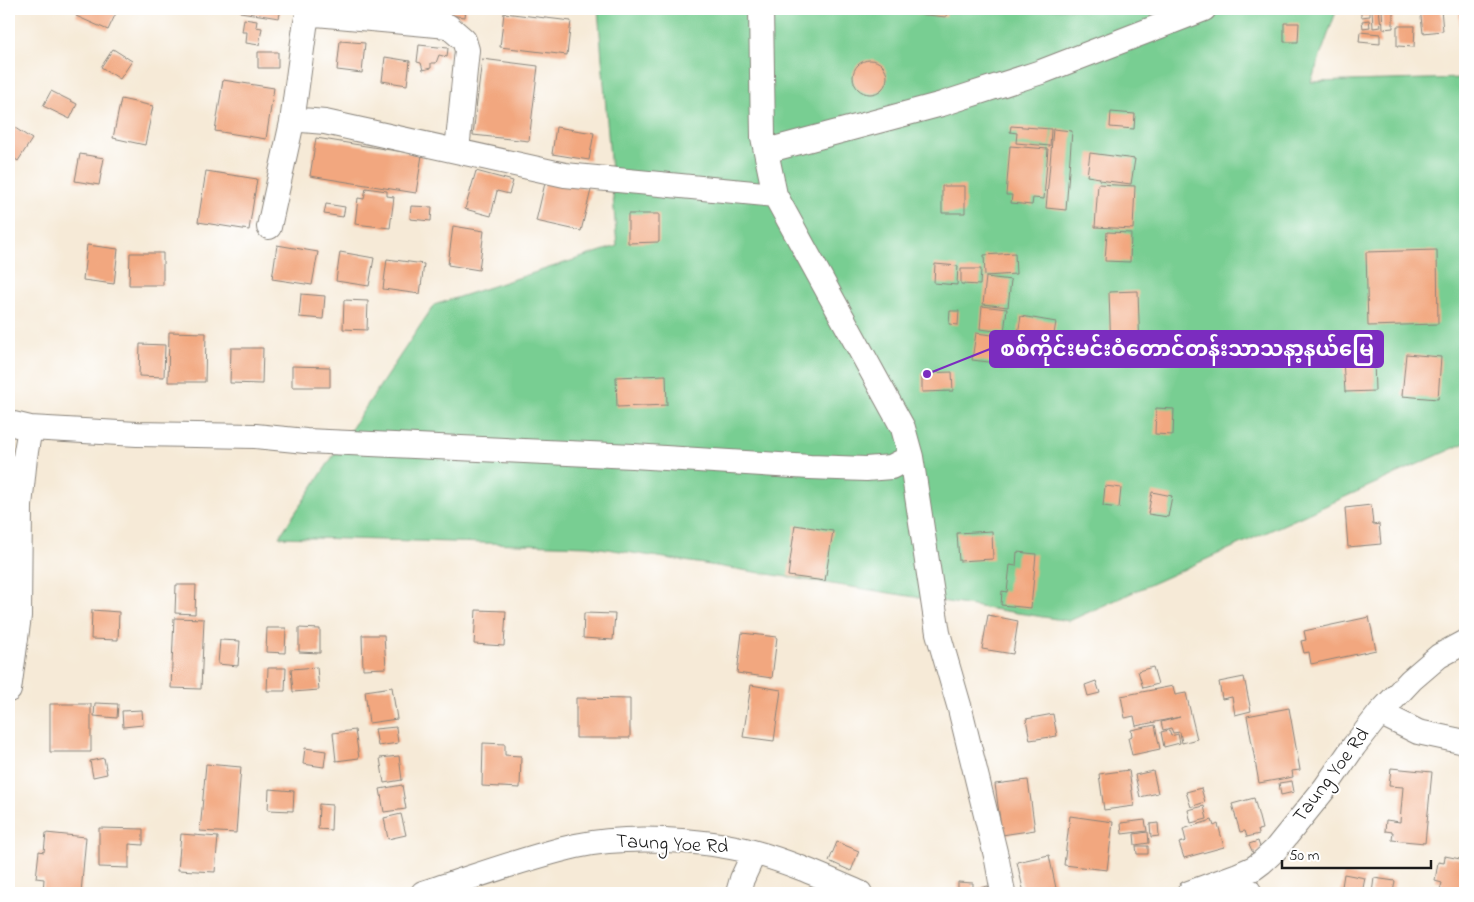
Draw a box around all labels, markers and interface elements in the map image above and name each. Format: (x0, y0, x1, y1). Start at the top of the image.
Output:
callout: စစ်ကိုင်းမင်းဝံတောင်တန်းသာသနာ့နယ်မြေ (990, 331, 1383, 367)
text: စစ်ကိုင်းမင်းဝံတောင်တန်းသာသနာ့နယ်မြေ (1000, 333, 1374, 366)
street label: Taung Yoe Rd (1286, 722, 1378, 830)
street label: Taung Yoe Rd (615, 828, 729, 863)
scale bar (1282, 837, 1430, 869)
text: 50 m (1289, 845, 1320, 867)

